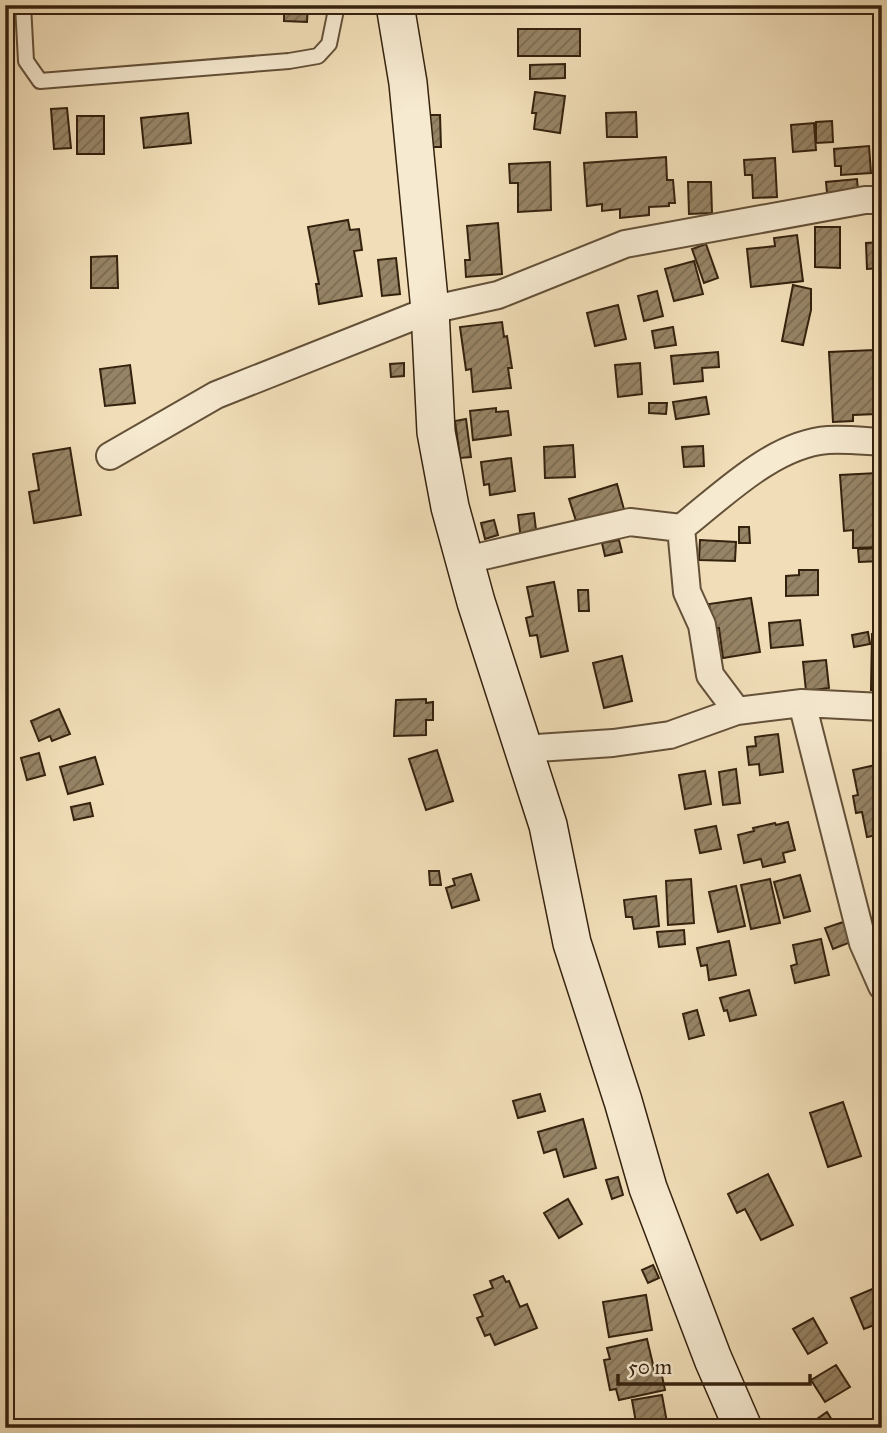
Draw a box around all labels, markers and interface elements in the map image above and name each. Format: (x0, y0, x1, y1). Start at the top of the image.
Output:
scale bar (618, 1342, 810, 1386)
text: 50 m (628, 1354, 673, 1380)

